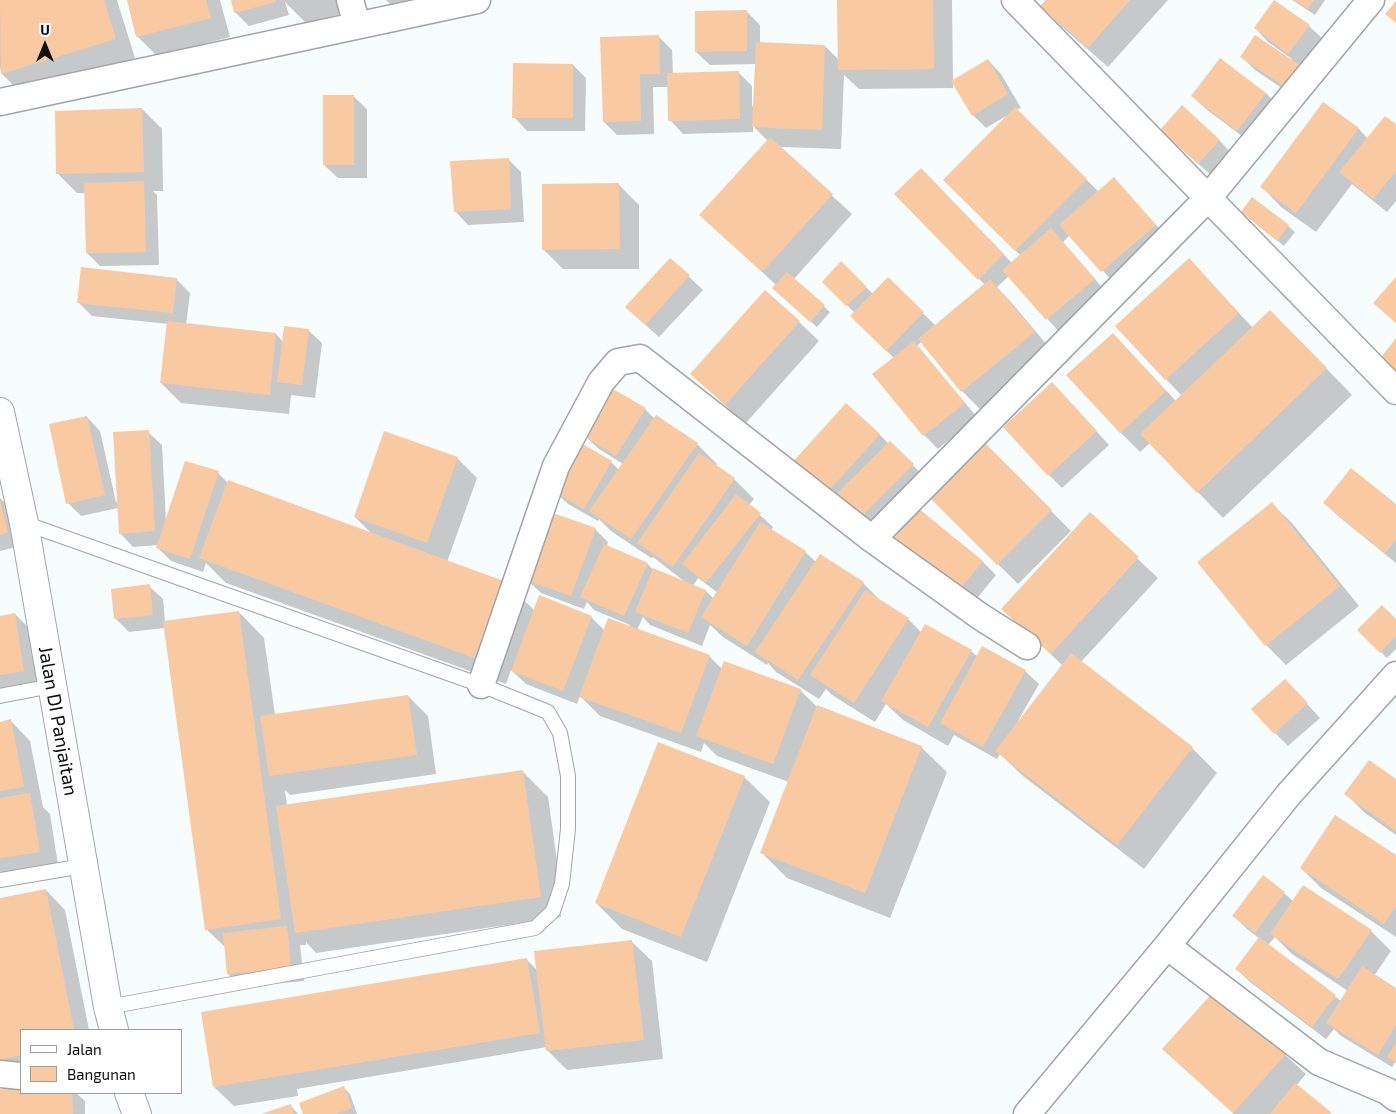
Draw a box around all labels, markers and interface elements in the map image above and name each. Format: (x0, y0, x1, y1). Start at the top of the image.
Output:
north arrow (20, 20, 70, 70)
text: U (40, 21, 50, 38)
street label: Jalan DI Panjaitan (34, 645, 82, 797)
legend (20, 1029, 182, 1094)
text: Jalan (67, 1040, 102, 1058)
text: Bangunan (67, 1065, 136, 1083)

